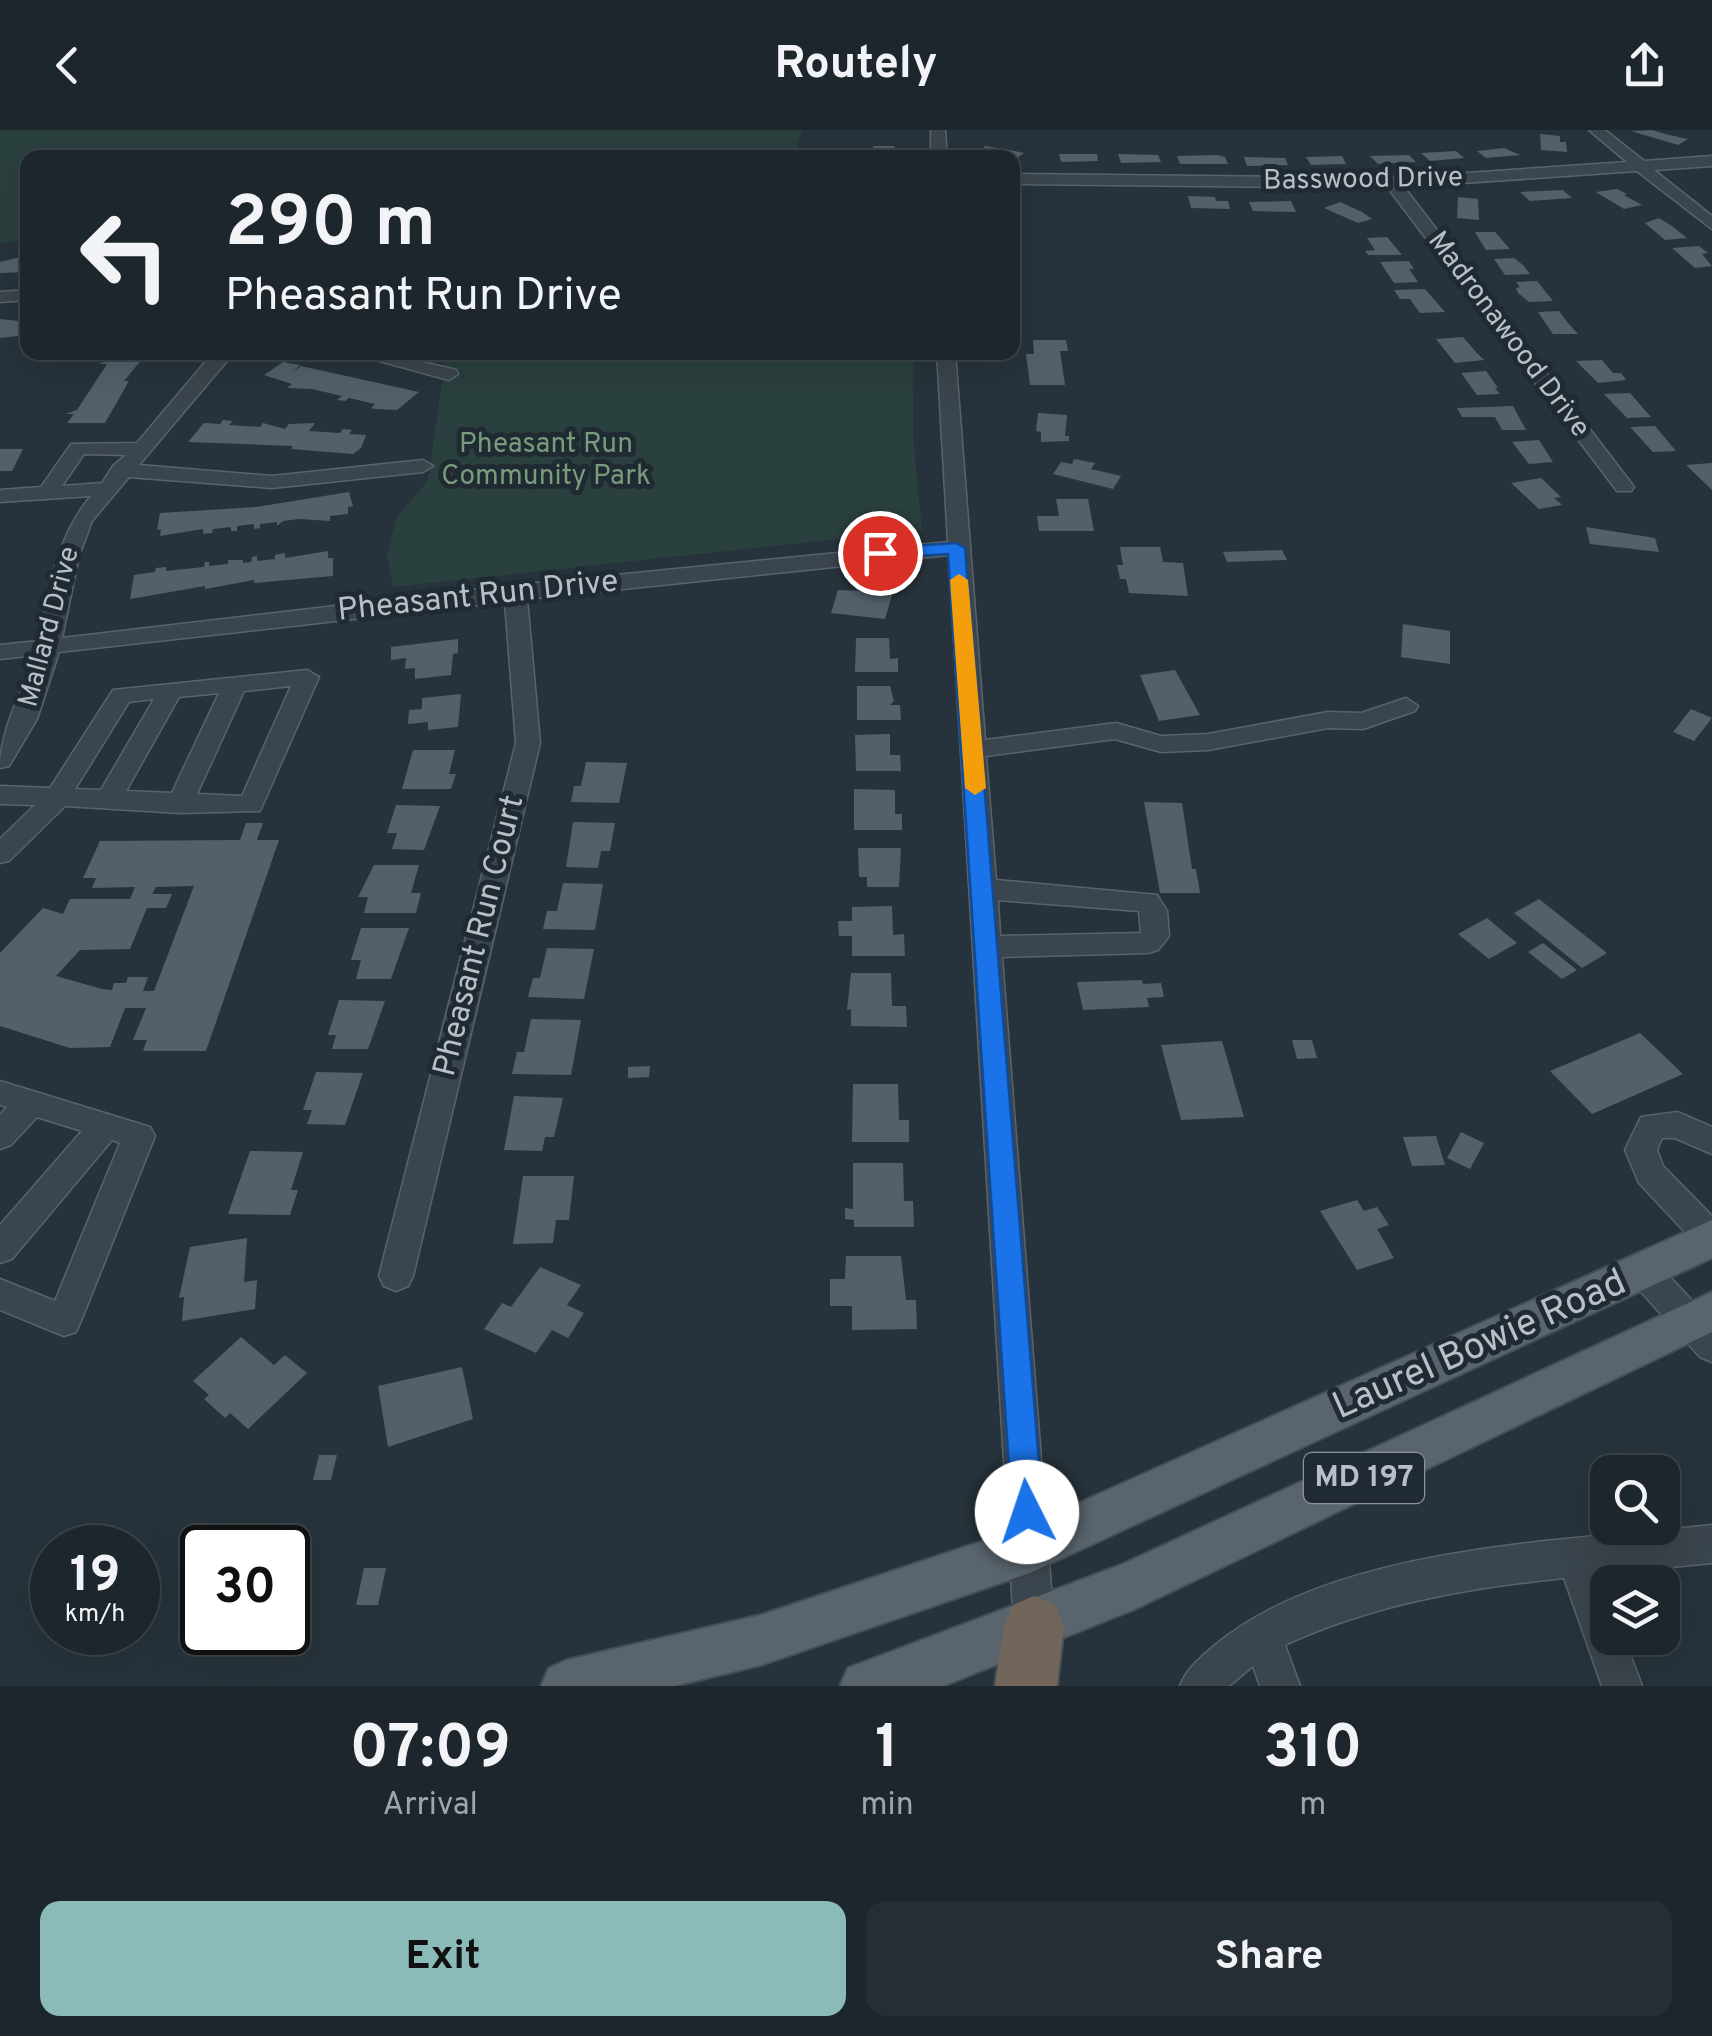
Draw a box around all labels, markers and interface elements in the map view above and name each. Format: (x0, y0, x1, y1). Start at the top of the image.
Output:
text: Routely (775, 37, 937, 94)
icon: back (40, 38, 95, 93)
icon: share (1617, 38, 1672, 93)
street label: Basswood Drive (1263, 160, 1463, 200)
text: 290 m (225, 182, 436, 271)
icon: left (60, 190, 190, 320)
street label: Madronawood Drive (1419, 225, 1597, 445)
text: Pheasant Run Drive (225, 269, 622, 326)
park label: Pheasant Run Community Park (441, 427, 651, 495)
pin (838, 511, 923, 596)
icon: arrive (853, 526, 908, 581)
street label: Mallard Drive (11, 543, 89, 711)
street label: Pheasant Run Drive (336, 562, 620, 632)
street label: Pheasant Run Court (426, 791, 534, 1081)
street label: Laurel Bowie Road (1326, 1259, 1634, 1433)
road number: MD 197 (1304, 1453, 1424, 1503)
map controls (1590, 1455, 1680, 1655)
button: search (1590, 1455, 1680, 1545)
position arrow (975, 1460, 1079, 1564)
speed limit sign: 30 (180, 1525, 310, 1655)
text: 19 (70, 1546, 120, 1609)
button: layers (1590, 1565, 1680, 1655)
text: km/h (65, 1599, 125, 1631)
text: 07:09 (349, 1713, 511, 1789)
text: 1 (875, 1713, 899, 1789)
text: 310 (1263, 1713, 1363, 1789)
text: Arrival (383, 1786, 478, 1826)
text: min (860, 1786, 914, 1826)
text: m (1299, 1786, 1326, 1826)
button: Exit (40, 1901, 846, 2016)
button: Share (866, 1901, 1672, 2016)

